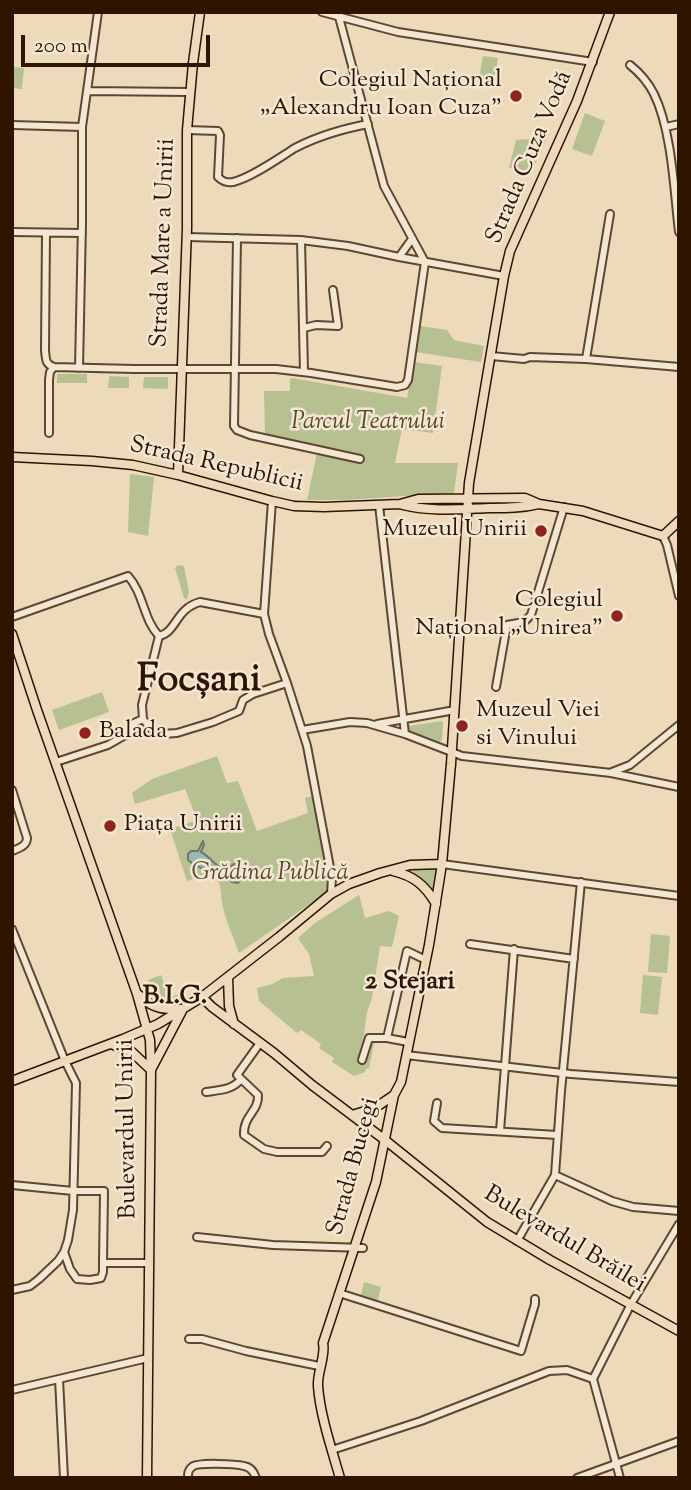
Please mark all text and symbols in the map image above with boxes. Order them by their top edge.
scale bar [24,21,214,65]
text: 200 m [34,32,88,62]
street label: Strada Cuza Vodă [482,67,580,249]
place label: Colegiul Național „Alexandru Ioan Cuza" [260,68,502,124]
marker: Colegiul Național „Alexandru Ioan Cuza" [508,88,524,104]
street label: Strada Mare a Unirii [147,138,183,348]
park label: Parcul Teatrului [291,410,445,438]
street label: Strada Republicii [126,432,306,500]
place label: Muzeul Unirii [383,517,527,545]
marker: Muzeul Unirii [533,523,549,539]
place label: Colegiul Național „Unirea" [415,588,603,644]
marker: Colegiul Național „Unirea" [609,608,625,624]
district label: Focșani [137,661,261,707]
place label: Muzeul Viei si Vinului [476,698,600,754]
marker: Muzeul Viei si Vinului [454,718,470,734]
place label: Balada [99,719,167,747]
marker: Balada [77,725,93,741]
place label: Piața Unirii [124,812,242,840]
marker: Piața Unirii [102,818,118,834]
park label: Grădina Publică [191,861,349,889]
district label: 2 Stejari [365,968,455,1000]
district label: B.I.G. [143,983,207,1015]
street label: Bulevardul Unirii [113,1038,145,1220]
street label: Strada Bucegi [323,1095,387,1239]
street label: Bulevardul Brăilei [478,1181,650,1301]

